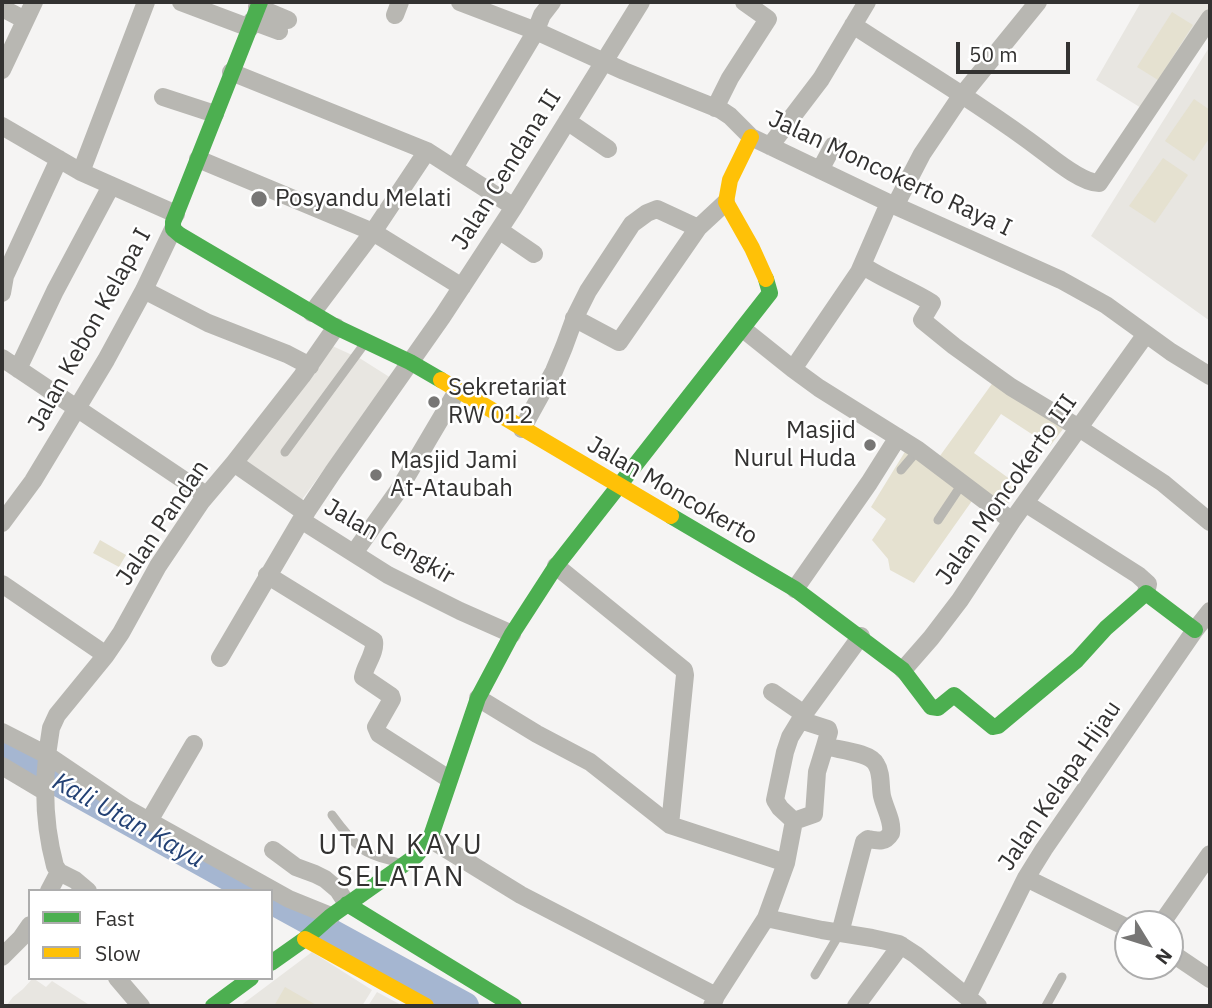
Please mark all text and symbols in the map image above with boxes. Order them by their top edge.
scale bar [960,28,1074,72]
text: 50 m [969,40,1018,68]
street label: Jalan Cendana II [446,85,568,255]
street label: Jalan Moncokerto Raya I [764,105,1016,243]
place label: Posyandu Melati [275,185,451,213]
marker: Posyandu Melati [249,189,269,209]
street label: Jalan Kebon Kelapa I [22,224,158,436]
place label: Sekretariat RW 012 [448,374,567,430]
street label: Jalan Moncokerto III [930,389,1084,591]
marker: Sekretariat RW 012 [426,394,442,410]
place label: Masjid Nurul Huda [733,417,856,473]
street label: Jalan Moncokerto [582,431,762,551]
marker: Masjid Nurul Huda [862,437,878,453]
place label: Masjid Jami At-Ataubah [390,447,518,503]
street label: Jalan Pandan [111,455,215,591]
marker: Masjid Jami At-Ataubah [368,467,384,483]
street label: Jalan Cengkir [319,493,459,591]
street label: Jalan Kelapa Hijau [993,696,1127,876]
water label: Kali Utan Kayu [47,767,209,875]
district label: UTAN KAYU SELATAN [319,829,483,895]
legend [28,889,273,980]
text: Fast [95,904,135,932]
north arrow [1114,910,1184,980]
text: Slow [95,939,141,967]
text: N [1150,944,1178,970]

